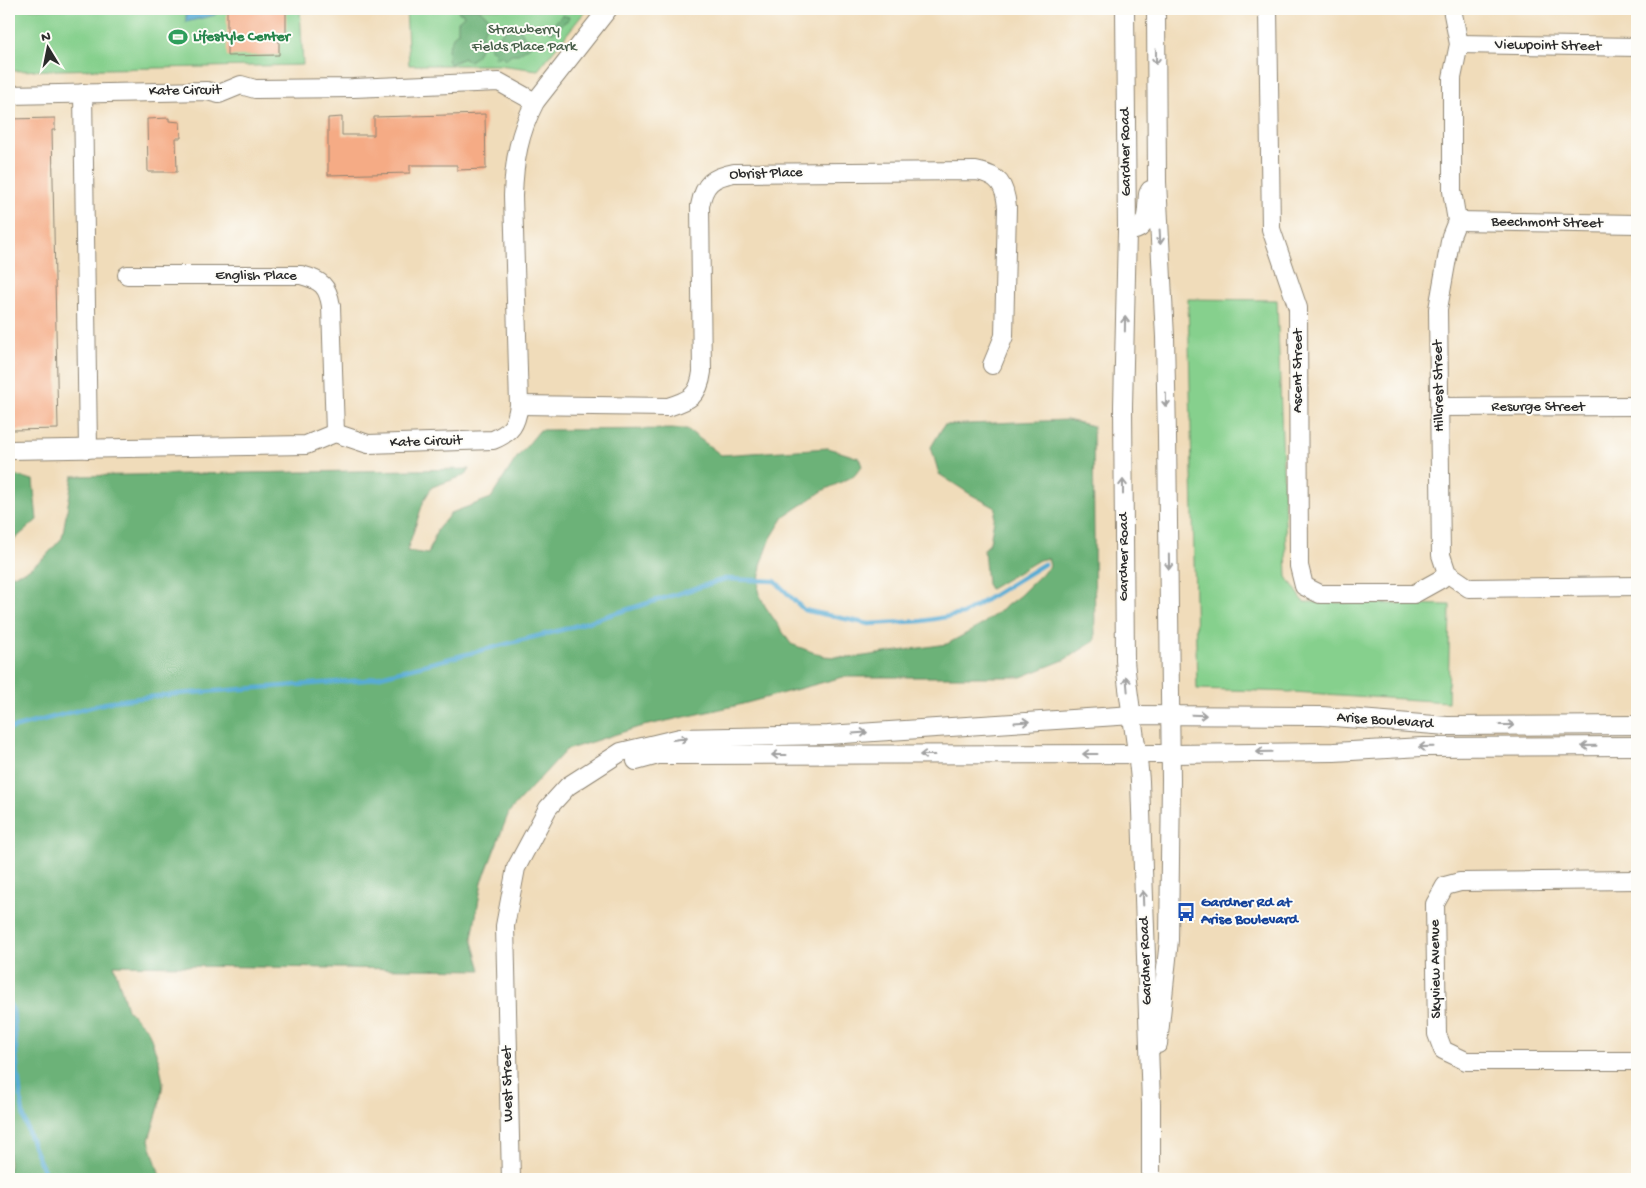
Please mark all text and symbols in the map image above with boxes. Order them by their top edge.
park label: Strawberry Fields Place Park [471,21,578,56]
north arrow [22,22,72,72]
sports icon: Lifestyle Center [167,26,189,48]
text: N [40,28,52,47]
place label: Lifestyle Center [193,28,292,46]
street label: Viewpoint Street [1494,36,1603,56]
one-way arrow [1151,49,1161,65]
street label: Kate Circuit [149,81,223,101]
street label: Gardner Road [1116,106,1136,196]
street label: Obrist Place [729,164,803,184]
street label: Beechmont Street [1490,213,1605,233]
one-way arrow [1155,229,1164,245]
street label: English Place [215,267,297,285]
one-way arrow [1120,316,1129,332]
street label: Ascent Street [1289,327,1307,413]
street label: Hillcrest Street [1429,338,1449,432]
one-way arrow [1161,392,1171,408]
street label: Resurge Street [1491,398,1587,416]
street label: Kate Circuit [390,432,464,452]
one-way arrow [1118,479,1128,495]
street label: Gardner Road [1115,512,1133,601]
one-way arrow [1164,554,1174,570]
one-way arrow [1122,676,1131,692]
street label: Arise Boulevard [1336,709,1435,733]
one-way arrow [1190,710,1207,720]
one-way arrow [1014,718,1030,727]
one-way arrow [1498,720,1515,730]
one-way arrow [852,729,868,738]
one-way arrow [672,733,688,743]
one-way arrow [1581,741,1597,751]
one-way arrow [1418,743,1434,752]
one-way arrow [1256,747,1272,757]
one-way arrow [1082,749,1098,759]
one-way arrow [771,750,788,760]
one-way arrow [919,750,936,760]
one-way arrow [1139,890,1148,906]
place label: Gardner Rd at Arise Boulevard [1200,894,1300,929]
bus stop icon: Gardner Rd at Arise Boulevard [1175,901,1197,923]
street label: Gardner Road [1135,915,1157,1005]
street label: Skyview Avenue [1426,919,1446,1019]
street label: West Street [498,1044,518,1122]

